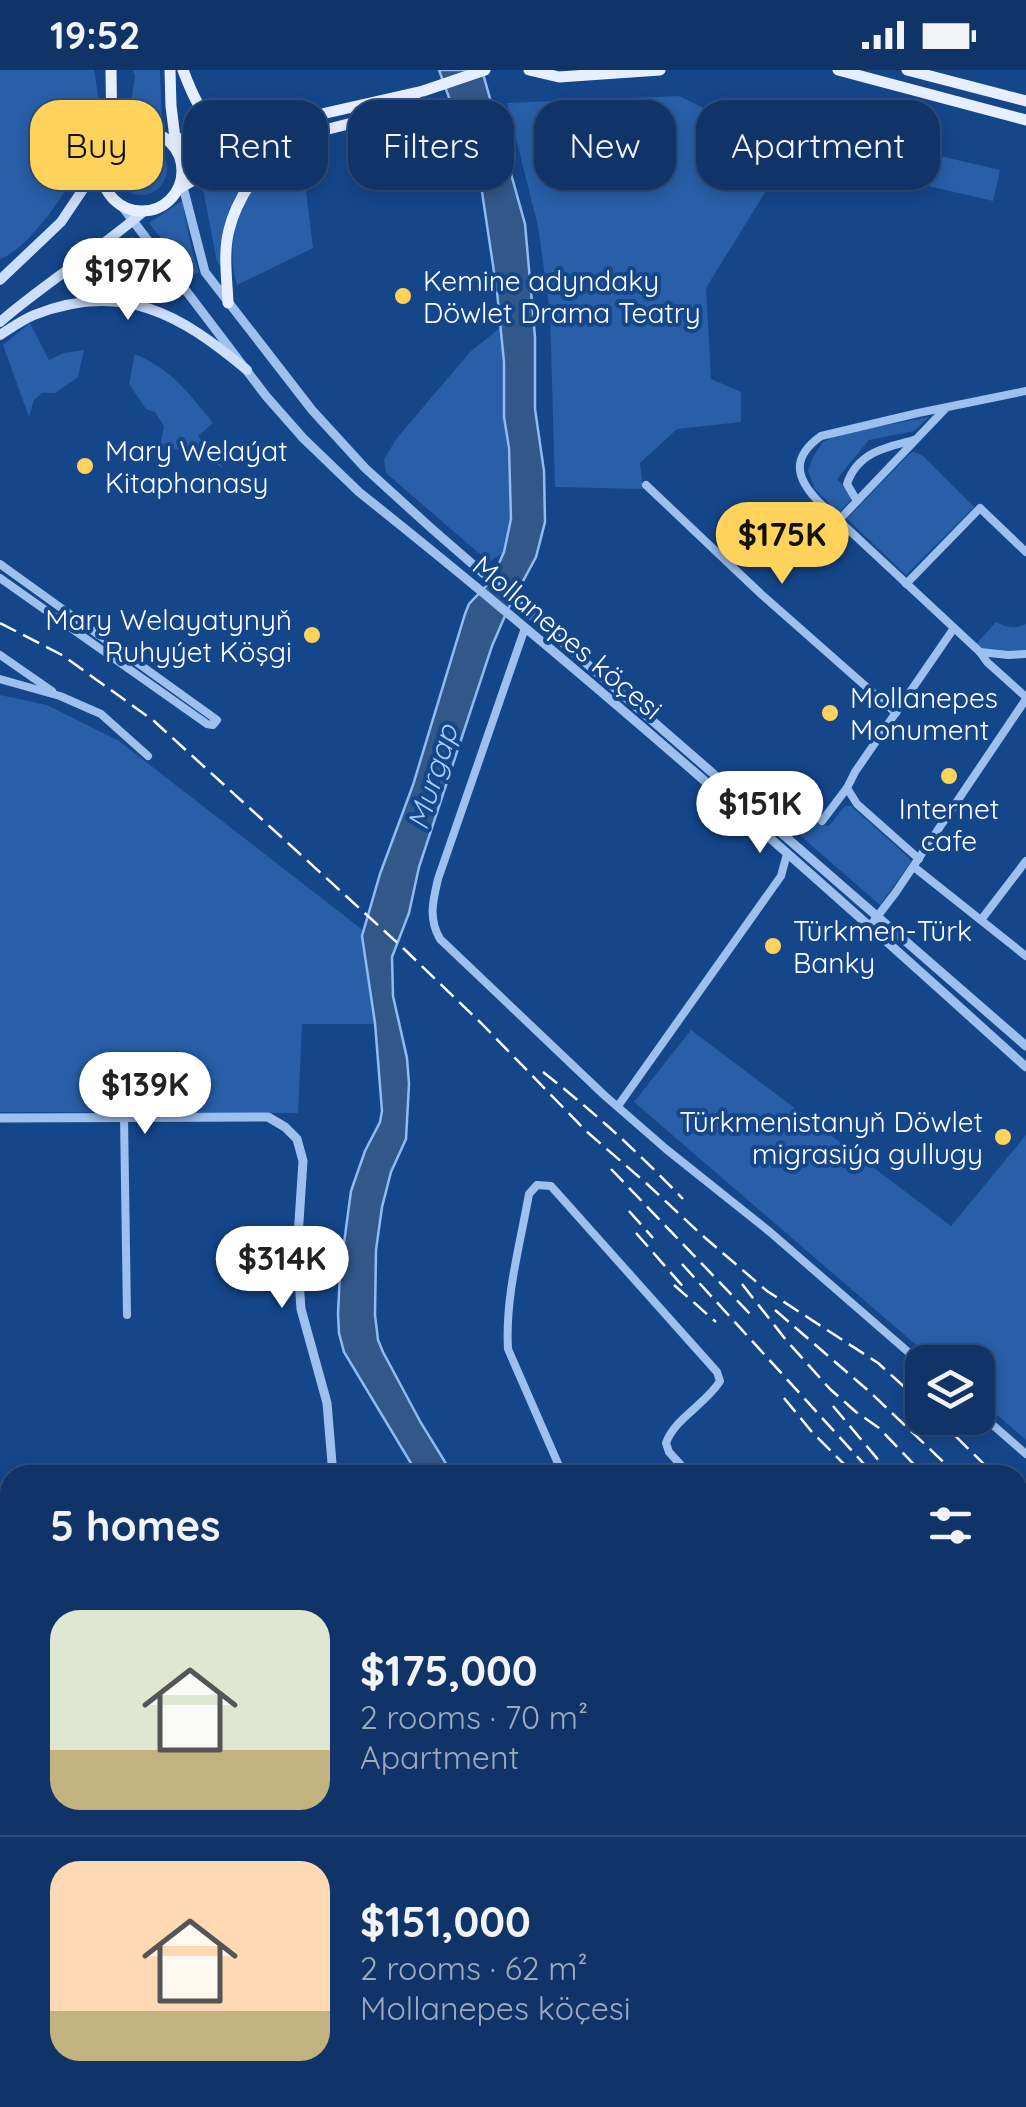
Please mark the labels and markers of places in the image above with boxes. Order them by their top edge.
pin: $197K [58,238,198,323]
place label: Kemine adyndaky Döwlet Drama Teatry [423,263,701,330]
marker: Kemine adyndaky Döwlet Drama Teatry [392,285,414,307]
place label: Mary Welaýat Kitaphanasy [105,433,288,500]
marker: Mary Welaýat Kitaphanasy [74,455,96,477]
pin: $175K [712,502,852,587]
place label: Mary Welayatynyň Ruhyýet Köşgi [45,602,292,669]
marker: Mary Welayatynyň Ruhyýet Köşgi [301,624,323,646]
place label: Mollanepes Monument [850,680,998,747]
marker: Mollanepes Monument [819,702,841,724]
marker: Internet cafe [938,765,960,787]
pin: $151K [690,771,830,856]
place label: Internet cafe [899,791,999,858]
place label: Türkmen-Türk Banky [793,913,972,980]
marker: Türkmen-Türk Banky [762,935,784,957]
pin: $139K [75,1052,215,1137]
place label: Türkmenistanyň Döwlet migrasiýa gullugy [679,1104,983,1171]
marker: Türkmenistanyň Döwlet migrasiýa gullugy [992,1126,1014,1148]
pin: $314K [212,1226,352,1311]

